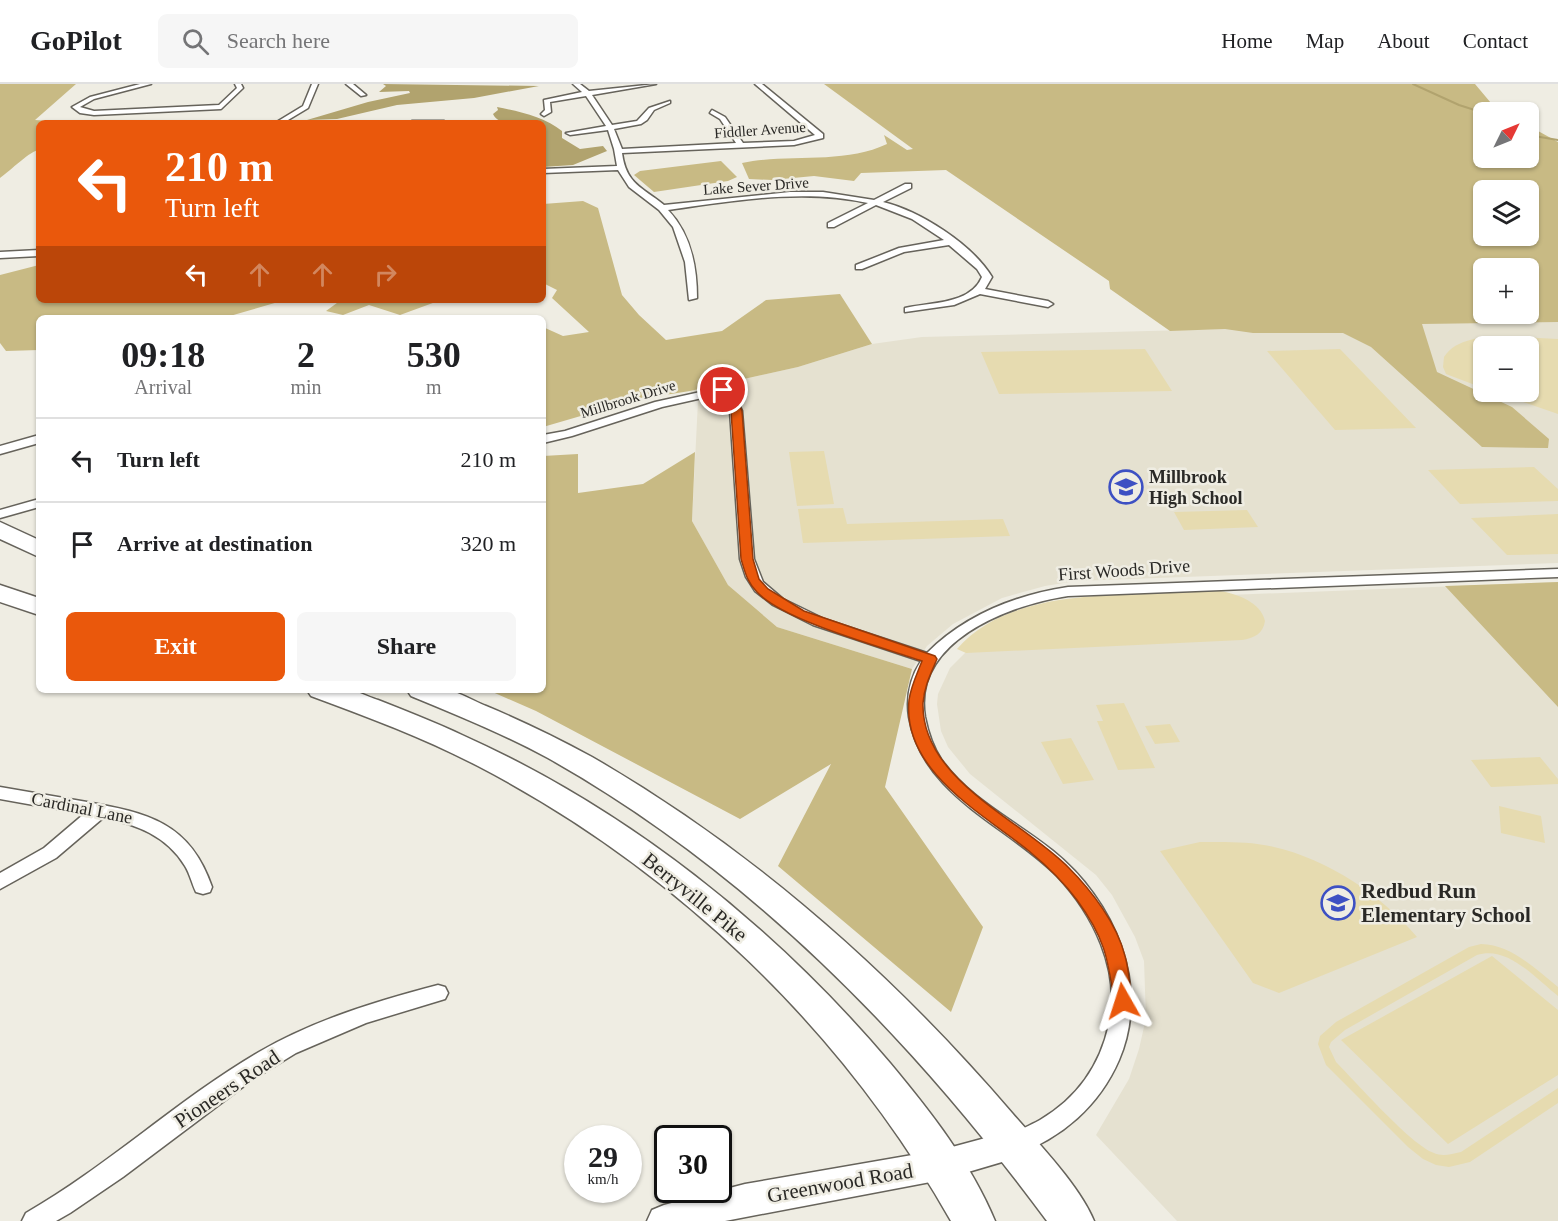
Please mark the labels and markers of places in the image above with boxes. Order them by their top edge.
pin [697,364,748,415]
place label: Millbrook High School [1149,467,1243,508]
school or university icon: Millbrook High School [1108,469,1144,505]
place label: Redbud Run Elementary School [1361,879,1531,927]
school or university icon: Redbud Run Elementary School [1320,885,1356,921]

